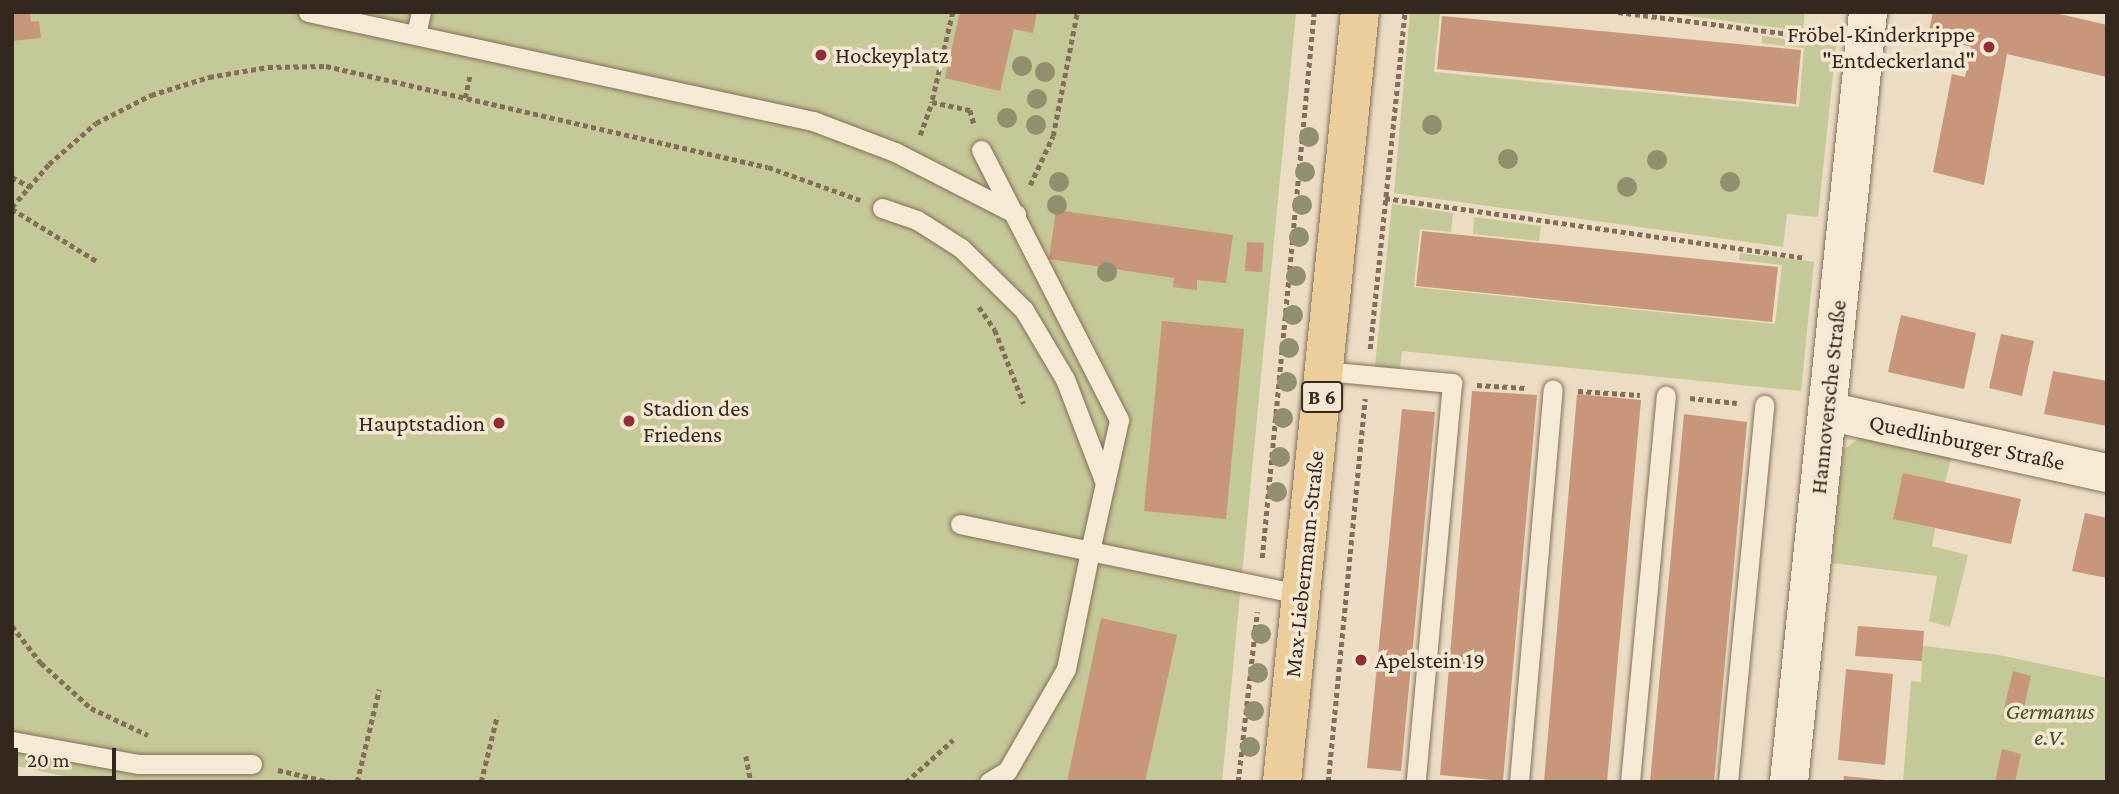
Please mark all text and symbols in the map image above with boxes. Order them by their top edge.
place label: Fröbel-Kinderkrippe "Entdeckerland" [1787,20,1975,74]
marker: Fröbel-Kinderkrippe "Entdeckerland" [1981,39,1997,55]
place label: Hockeyplatz [835,41,948,69]
marker: Hockeyplatz [813,47,829,63]
street label: Hannoversche Straße [1804,298,1852,496]
road number: B 6 [1301,380,1343,414]
place label: Stadion des Friedens [643,394,749,448]
street label: Quedlinburger Straße [1867,408,2067,476]
place label: Hauptstadion [359,409,485,437]
marker: Stadion des Friedens [621,413,637,429]
marker: Hauptstadion [491,415,507,431]
street label: Max-Liebermann-Straße [1278,449,1330,679]
place label: Apelstein 19 [1375,646,1485,674]
marker: Apelstein 19 [1353,652,1369,668]
park label: Germanus e.V. [2005,697,2095,751]
scale bar [18,734,119,778]
text: 20 m [27,748,70,772]

